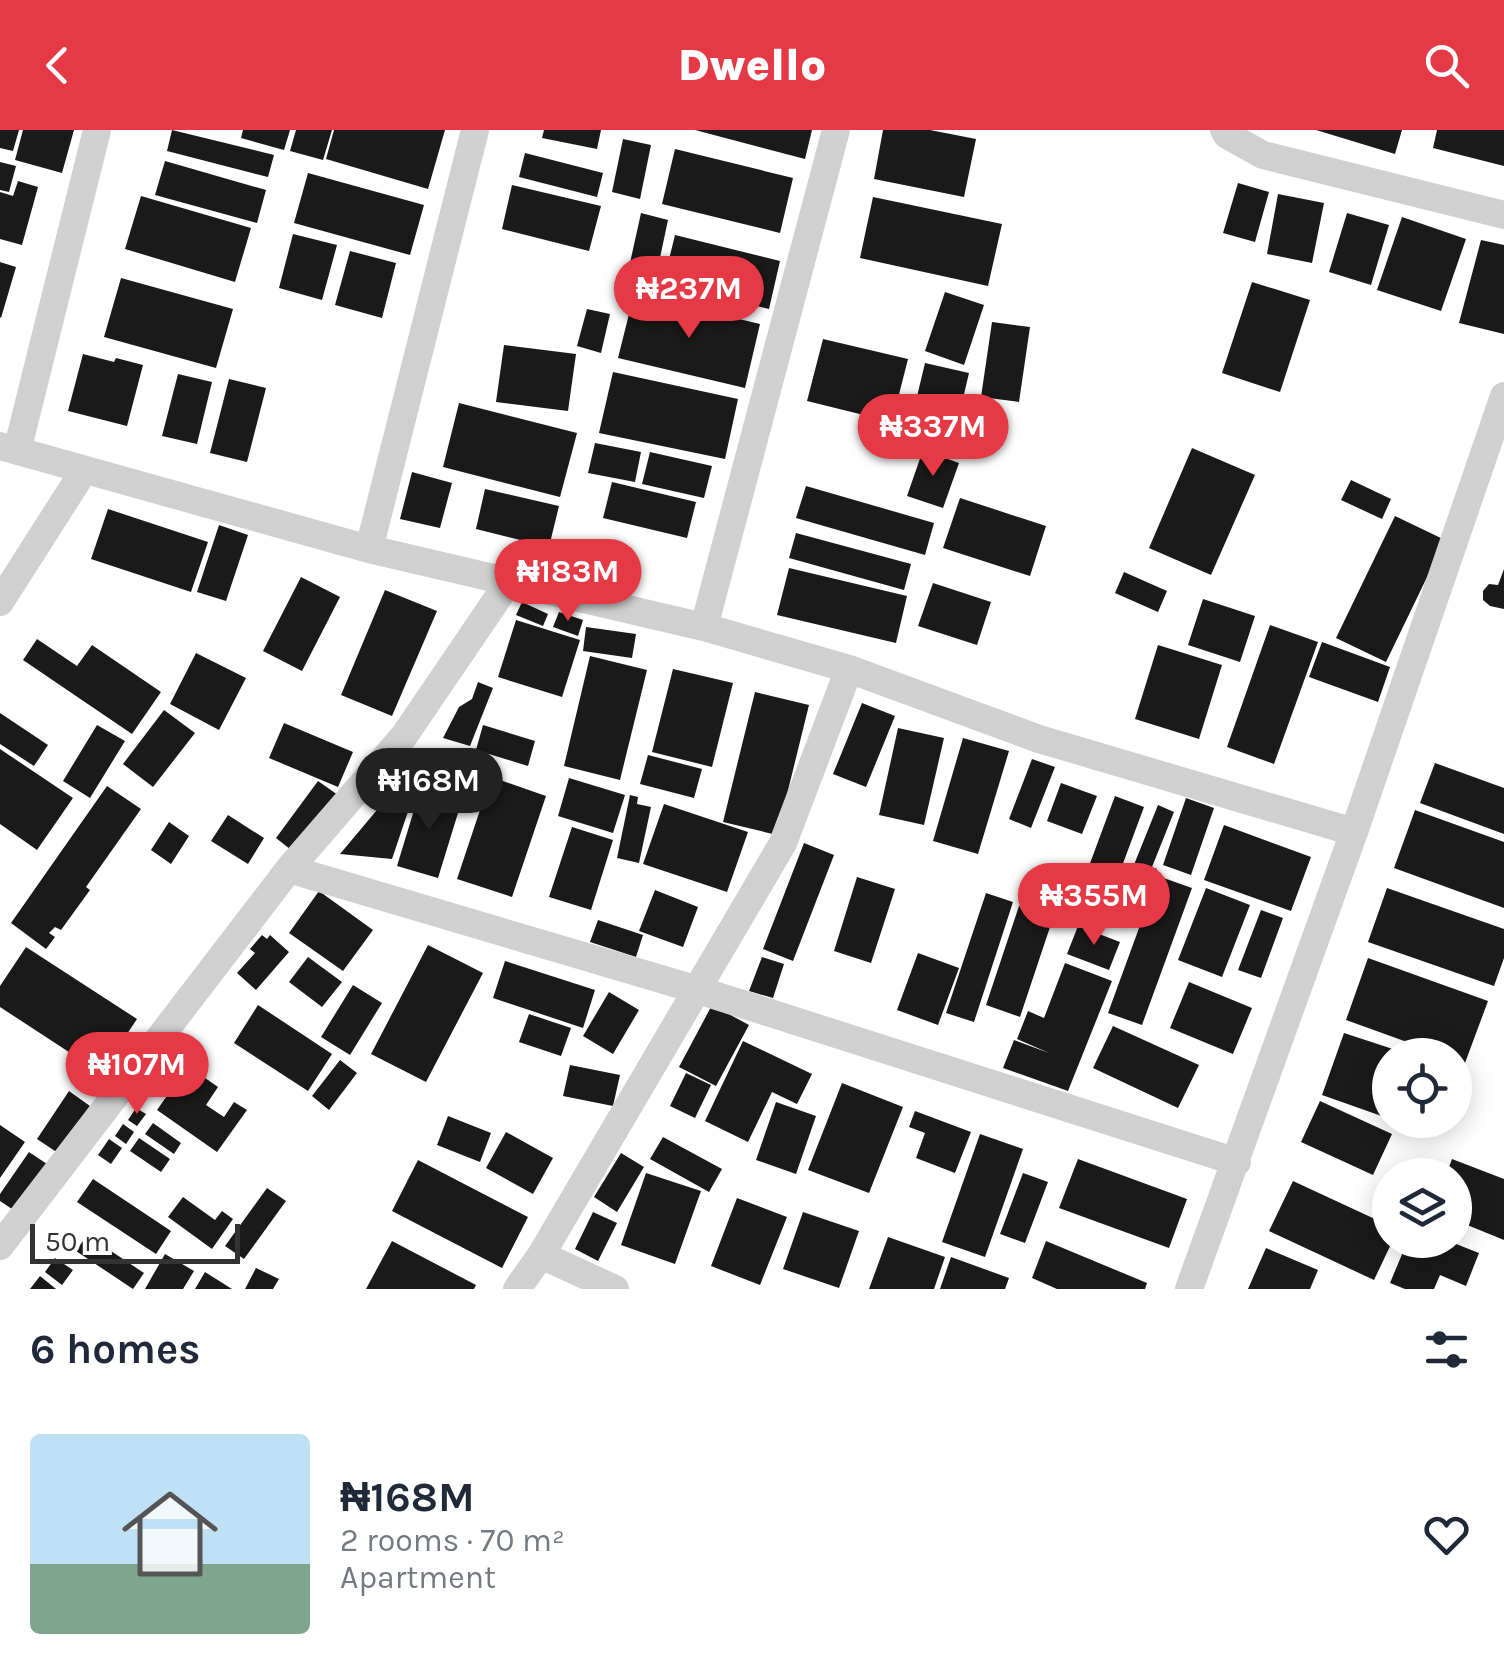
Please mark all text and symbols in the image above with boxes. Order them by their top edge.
icon: back [30,38,85,93]
icon: search [1419,38,1474,93]
text: Dwello [678,39,826,91]
pin: ₦237M [619,256,759,341]
text: ₦237M [636,270,742,307]
pin: ₦337M [863,394,1003,479]
text: ₦337M [880,408,986,445]
pin: ₦183M [498,539,638,624]
text: ₦183M [516,553,620,590]
pin: ₦168M [359,748,499,833]
text: ₦168M [378,762,480,799]
pin: ₦355M [1024,863,1164,948]
text: ₦355M [1040,877,1148,914]
pin: ₦107M [67,1032,207,1117]
map controls [1372,1038,1472,1258]
button: locate [1372,1038,1472,1138]
text: ₦107M [88,1046,186,1083]
button: layers [1372,1158,1472,1258]
scale bar [30,1219,240,1264]
text: 50 m [45,1225,110,1258]
icon: filters [1419,1322,1474,1377]
text: 6 homes [30,1324,200,1374]
text: ₦168M [340,1472,475,1522]
icon: home [110,1474,230,1594]
icon: heart [1419,1507,1474,1562]
text: 2 rooms · 70 m² [340,1522,565,1559]
text: Apartment [340,1559,496,1596]

